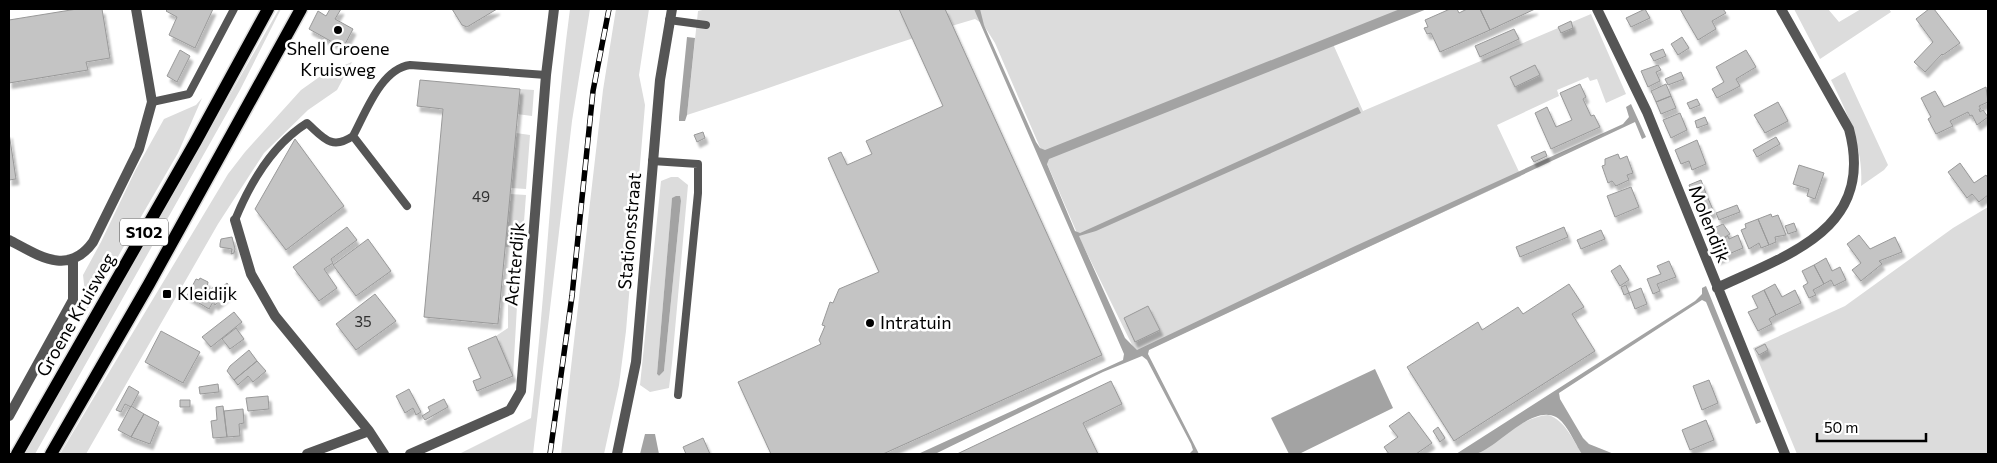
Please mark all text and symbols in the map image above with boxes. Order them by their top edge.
marker: Shell Groene Kruisweg [332,24,344,36]
place label: Shell Groene Kruisweg [286,37,390,80]
street label: Stationsstraat [613,172,645,290]
street label: Molendijk [1684,182,1736,266]
house number: 49 [472,187,490,205]
road number: S102 [120,218,168,246]
street label: Achterdijk [499,221,529,307]
street label: Groene Kruisweg [31,249,119,380]
place label: Kleidijk [177,282,237,304]
marker: Kleidijk [161,288,173,300]
place label: Intratuin [880,311,952,333]
house number: 35 [354,312,372,330]
marker: Intratuin [864,317,876,329]
scale bar [1817,410,1926,442]
text: 50 m [1824,418,1858,436]

